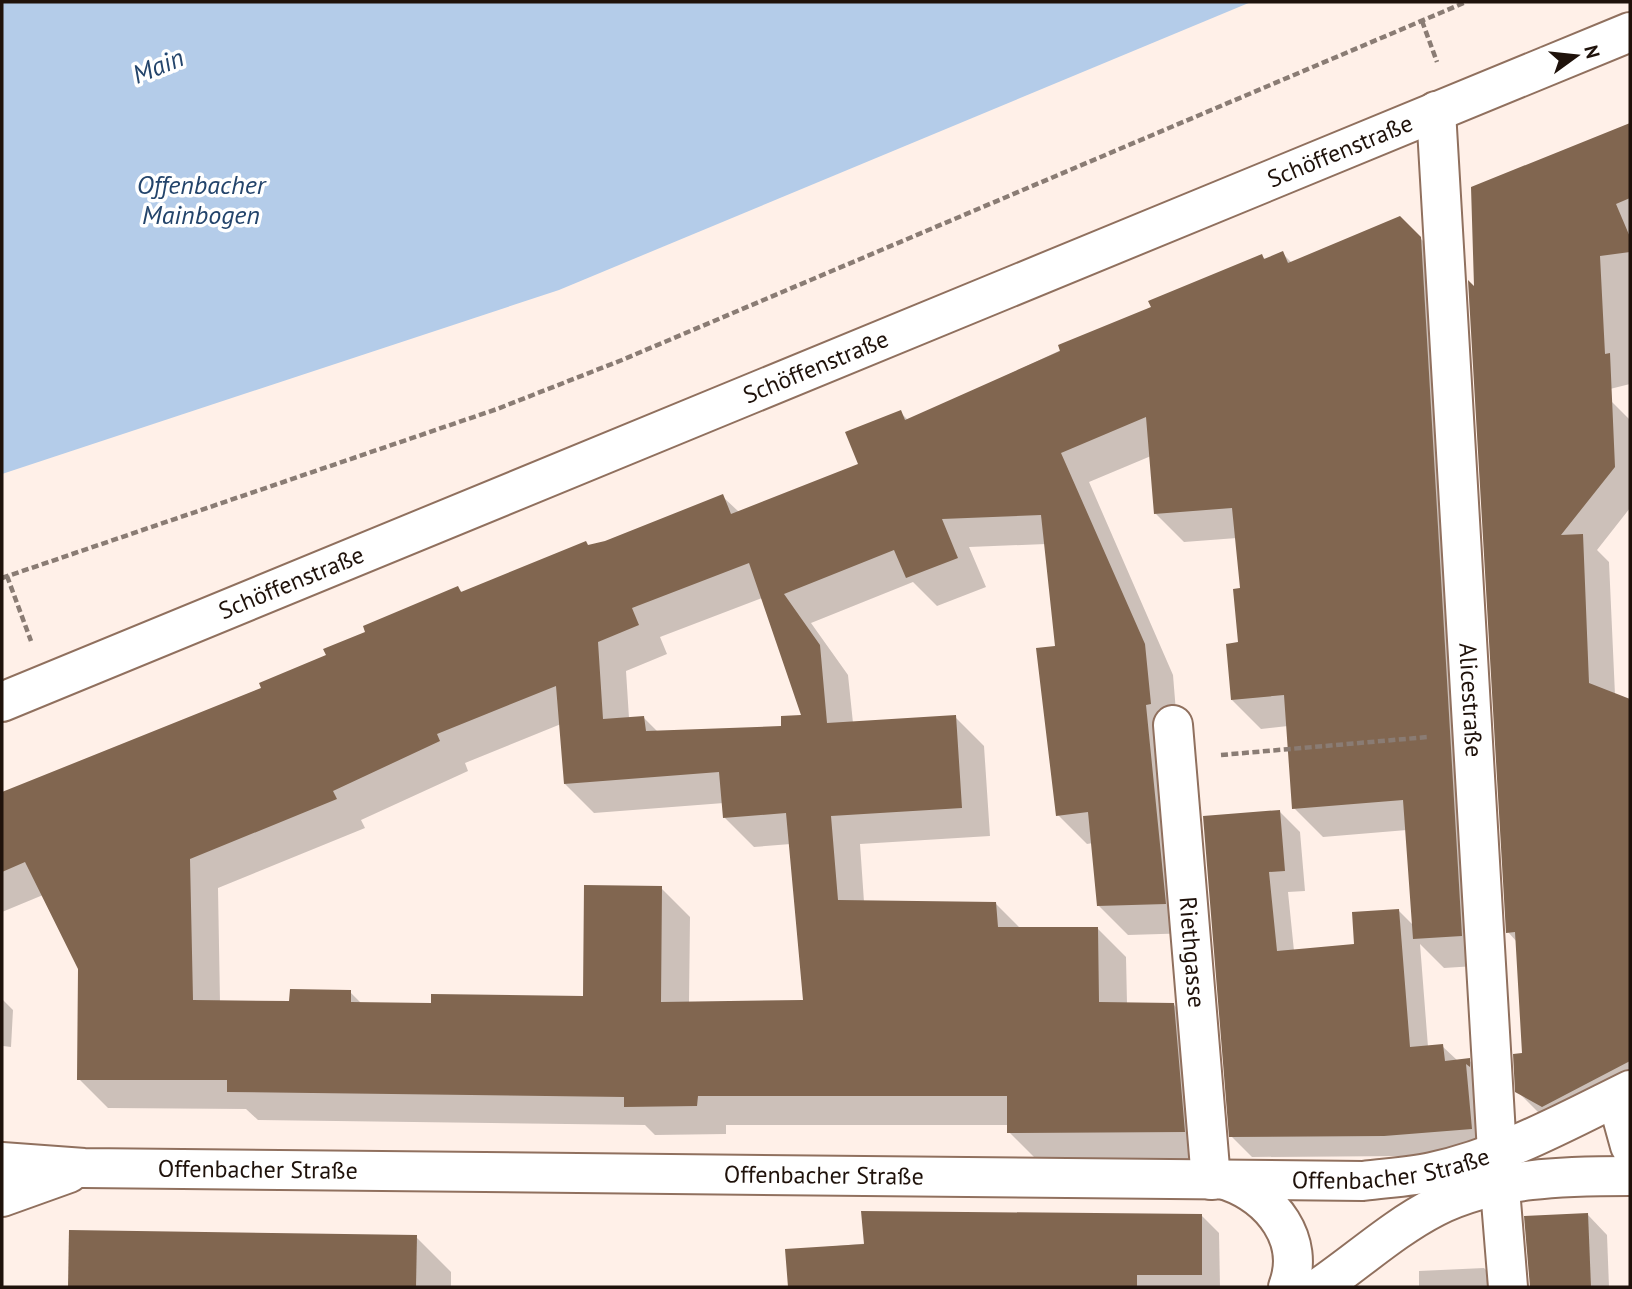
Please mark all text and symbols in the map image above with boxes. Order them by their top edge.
north arrow [1541,21,1611,91]
water label: Main [127,40,188,91]
text: N [1579,42,1606,61]
street label: Schöffenstraße [1263,107,1417,195]
water label: Offenbacher Mainbogen [137,168,267,231]
street label: Schöffenstraße [738,323,893,410]
street label: Schöffenstraße [214,539,369,626]
street label: Alicestraße [1452,642,1490,758]
street label: Riethgasse [1172,895,1213,1009]
street label: Offenbacher Straße [1292,1140,1494,1196]
street label: Offenbacher Straße [158,1153,358,1186]
street label: Offenbacher Straße [724,1159,924,1192]

